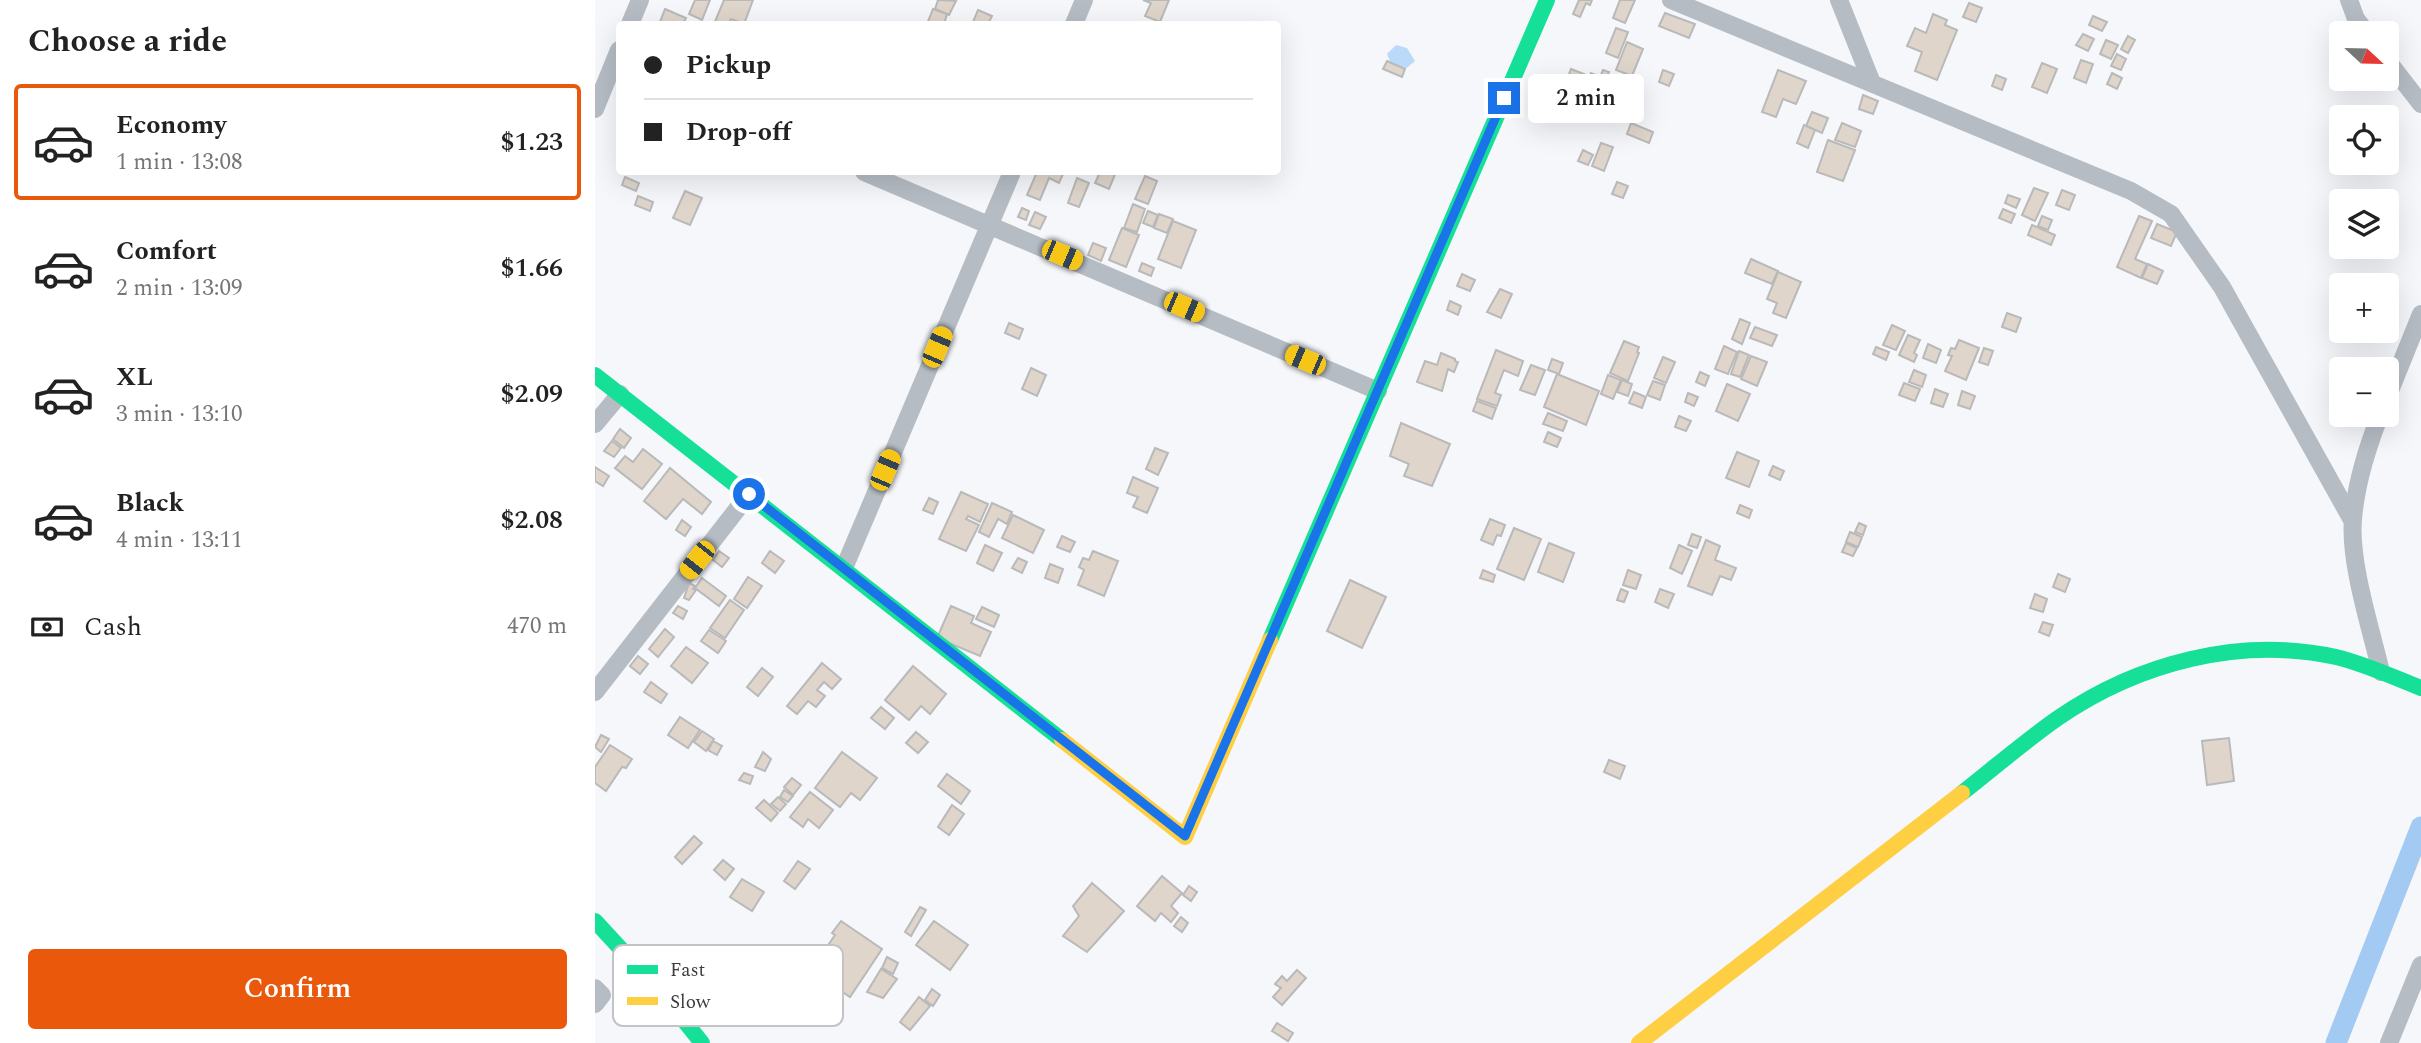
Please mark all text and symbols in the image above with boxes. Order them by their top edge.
text: Choose a ride [28,17,227,66]
north arrow [2329,21,2399,91]
map controls [2329,21,2399,427]
text: Pickup [686,45,771,85]
callout: 2 min [1529,74,1644,122]
text: 2 min [1556,81,1616,116]
route end [1488,82,1520,114]
text: Economy [116,105,226,145]
button: locate [2329,105,2399,175]
icon: car [32,111,95,174]
text: Drop-off [686,112,791,152]
text: $1.23 [500,122,563,162]
text: 1 min · 13:08 [116,145,243,180]
button: layers [2329,189,2399,259]
text: Comfort [116,231,217,271]
icon: car [32,237,95,300]
car [1039,237,1086,273]
text: $1.66 [500,248,563,288]
text: 2 min · 13:09 [116,271,243,306]
button: + [2329,273,2399,343]
car [1161,289,1208,325]
car [920,324,955,370]
car [1282,342,1329,378]
text: XL [116,357,153,397]
button: − [2329,357,2399,427]
icon: car [32,363,95,426]
text: $2.09 [500,374,563,414]
text: 3 min · 13:10 [116,397,243,432]
car [868,447,903,493]
route start [733,478,765,510]
text: Black [116,483,184,523]
icon: car [32,489,95,552]
text: $2.08 [500,500,563,540]
text: 4 min · 13:11 [116,523,243,558]
car [676,537,719,583]
text: Cash [84,607,142,647]
icon: cash [28,608,66,646]
text: 470 m [507,609,567,644]
legend [613,945,843,1026]
button: Confirm [28,949,567,1029]
text: Fast [670,956,706,985]
text: Slow [670,988,711,1017]

